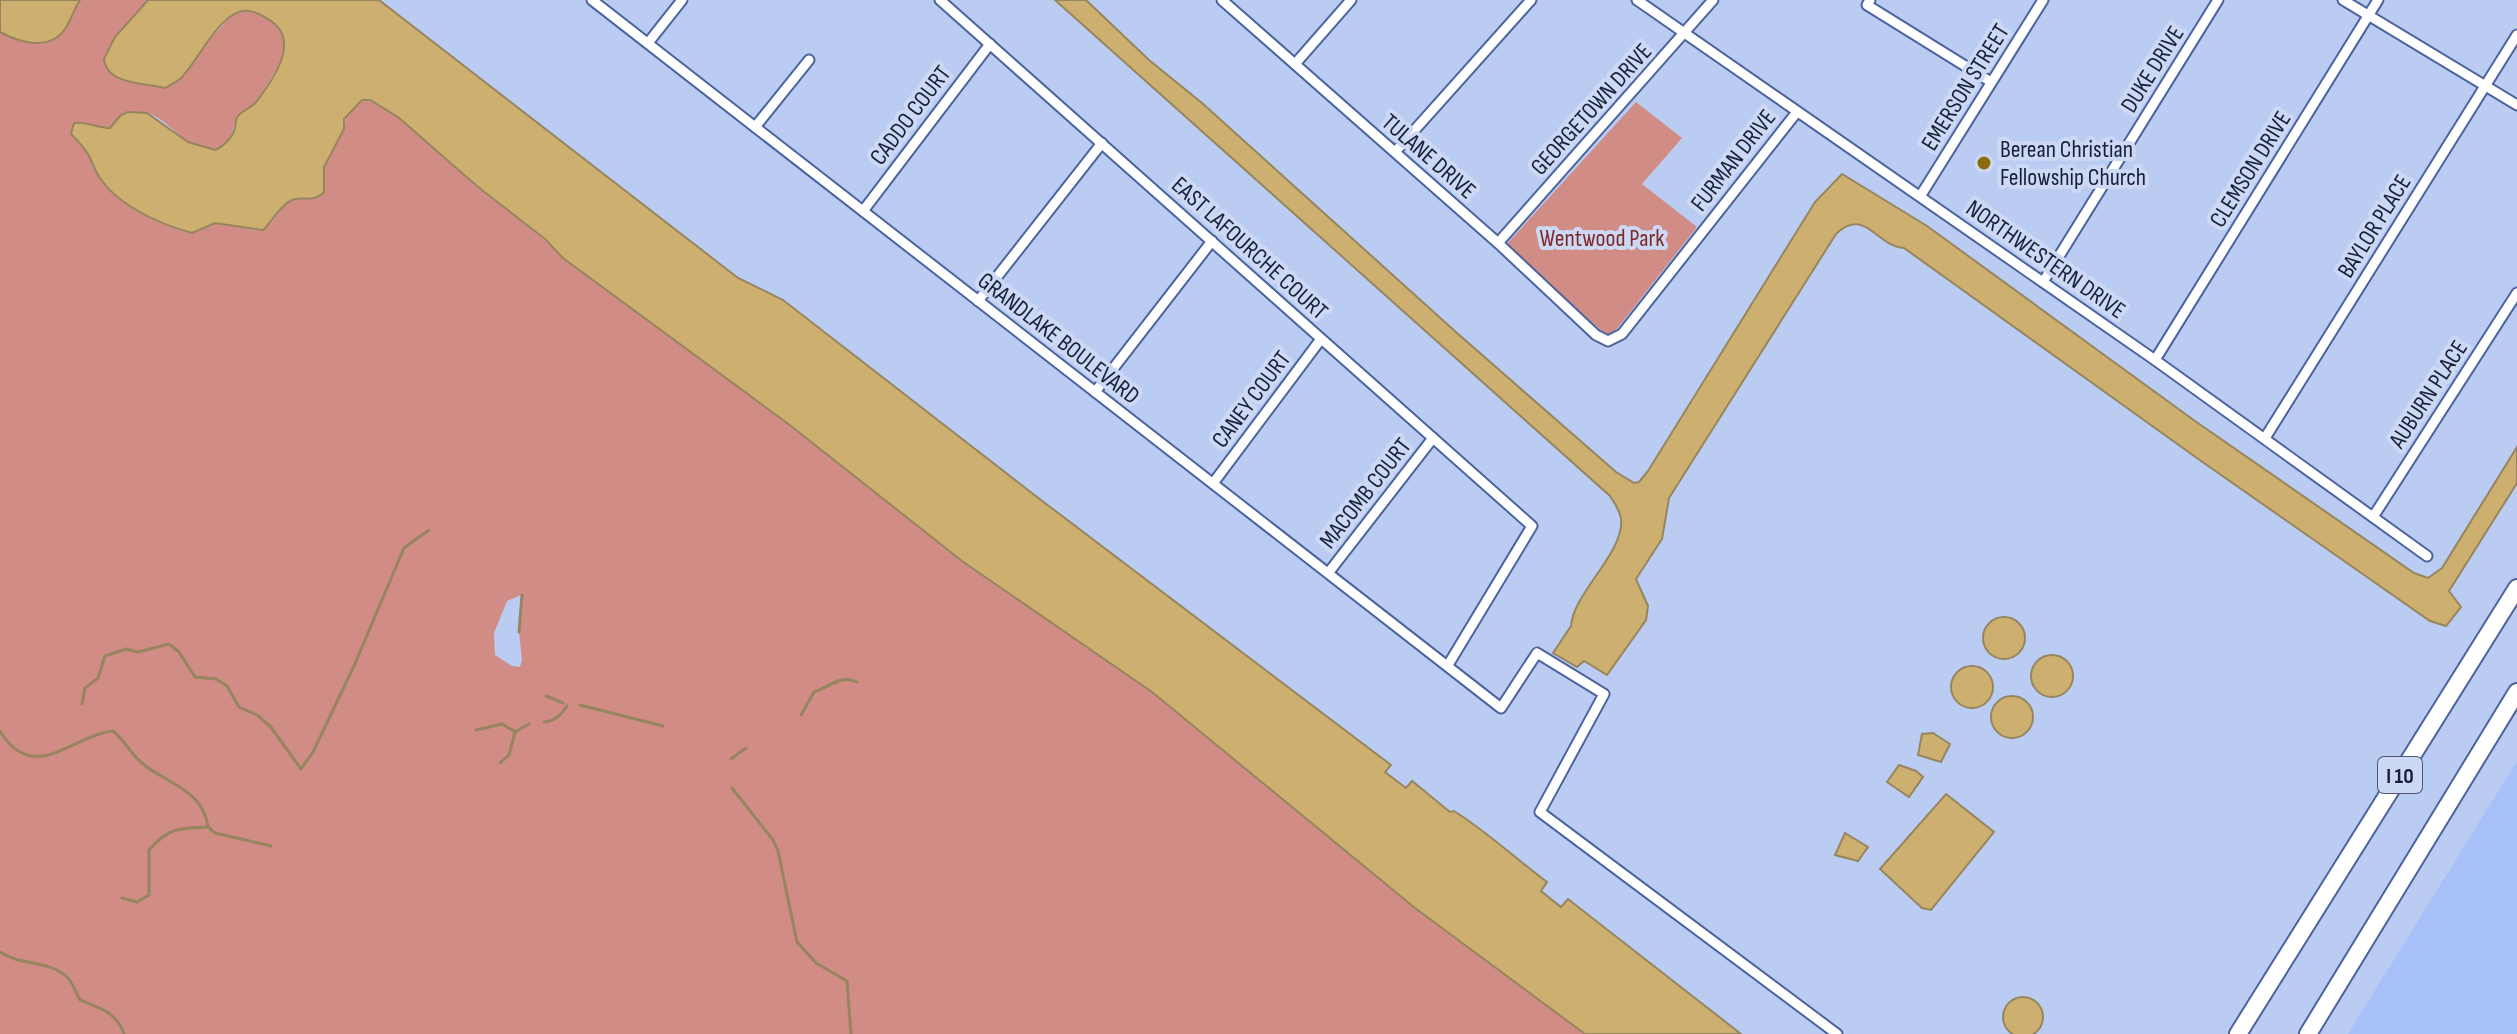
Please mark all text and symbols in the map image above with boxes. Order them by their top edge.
street label: EMERSON STREET [1915,18,2016,156]
street label: DUKE DRIVE [2115,21,2190,118]
street label: GEORGETOWN DRIVE [1525,37,1658,181]
street label: CADDO COURT [864,60,957,171]
street label: FURMAN DRIVE [1685,104,1782,217]
street label: CLEMSON DRIVE [2203,106,2297,233]
street label: TULANE DRIVE [1376,108,1482,205]
place label: Berean Christian Fellowship Church [2000,135,2146,192]
marker: Berean Christian Fellowship Church [1975,154,1993,172]
street label: BAYLOR PLACE [2331,169,2417,283]
street label: EAST LAFOURCHE COURT [1166,171,1334,326]
street label: NORTHWESTERN DRIVE [1961,194,2131,325]
park label: Wentwood Park [1540,224,1664,253]
street label: GRANDLAKE BOULEVARD [972,266,1145,411]
street label: AUBURN PLACE [2382,335,2474,454]
street label: CANEY COURT [1206,345,1297,453]
street label: MACOMB COURT [1313,432,1418,554]
road number: I 10 [2378,757,2422,793]

